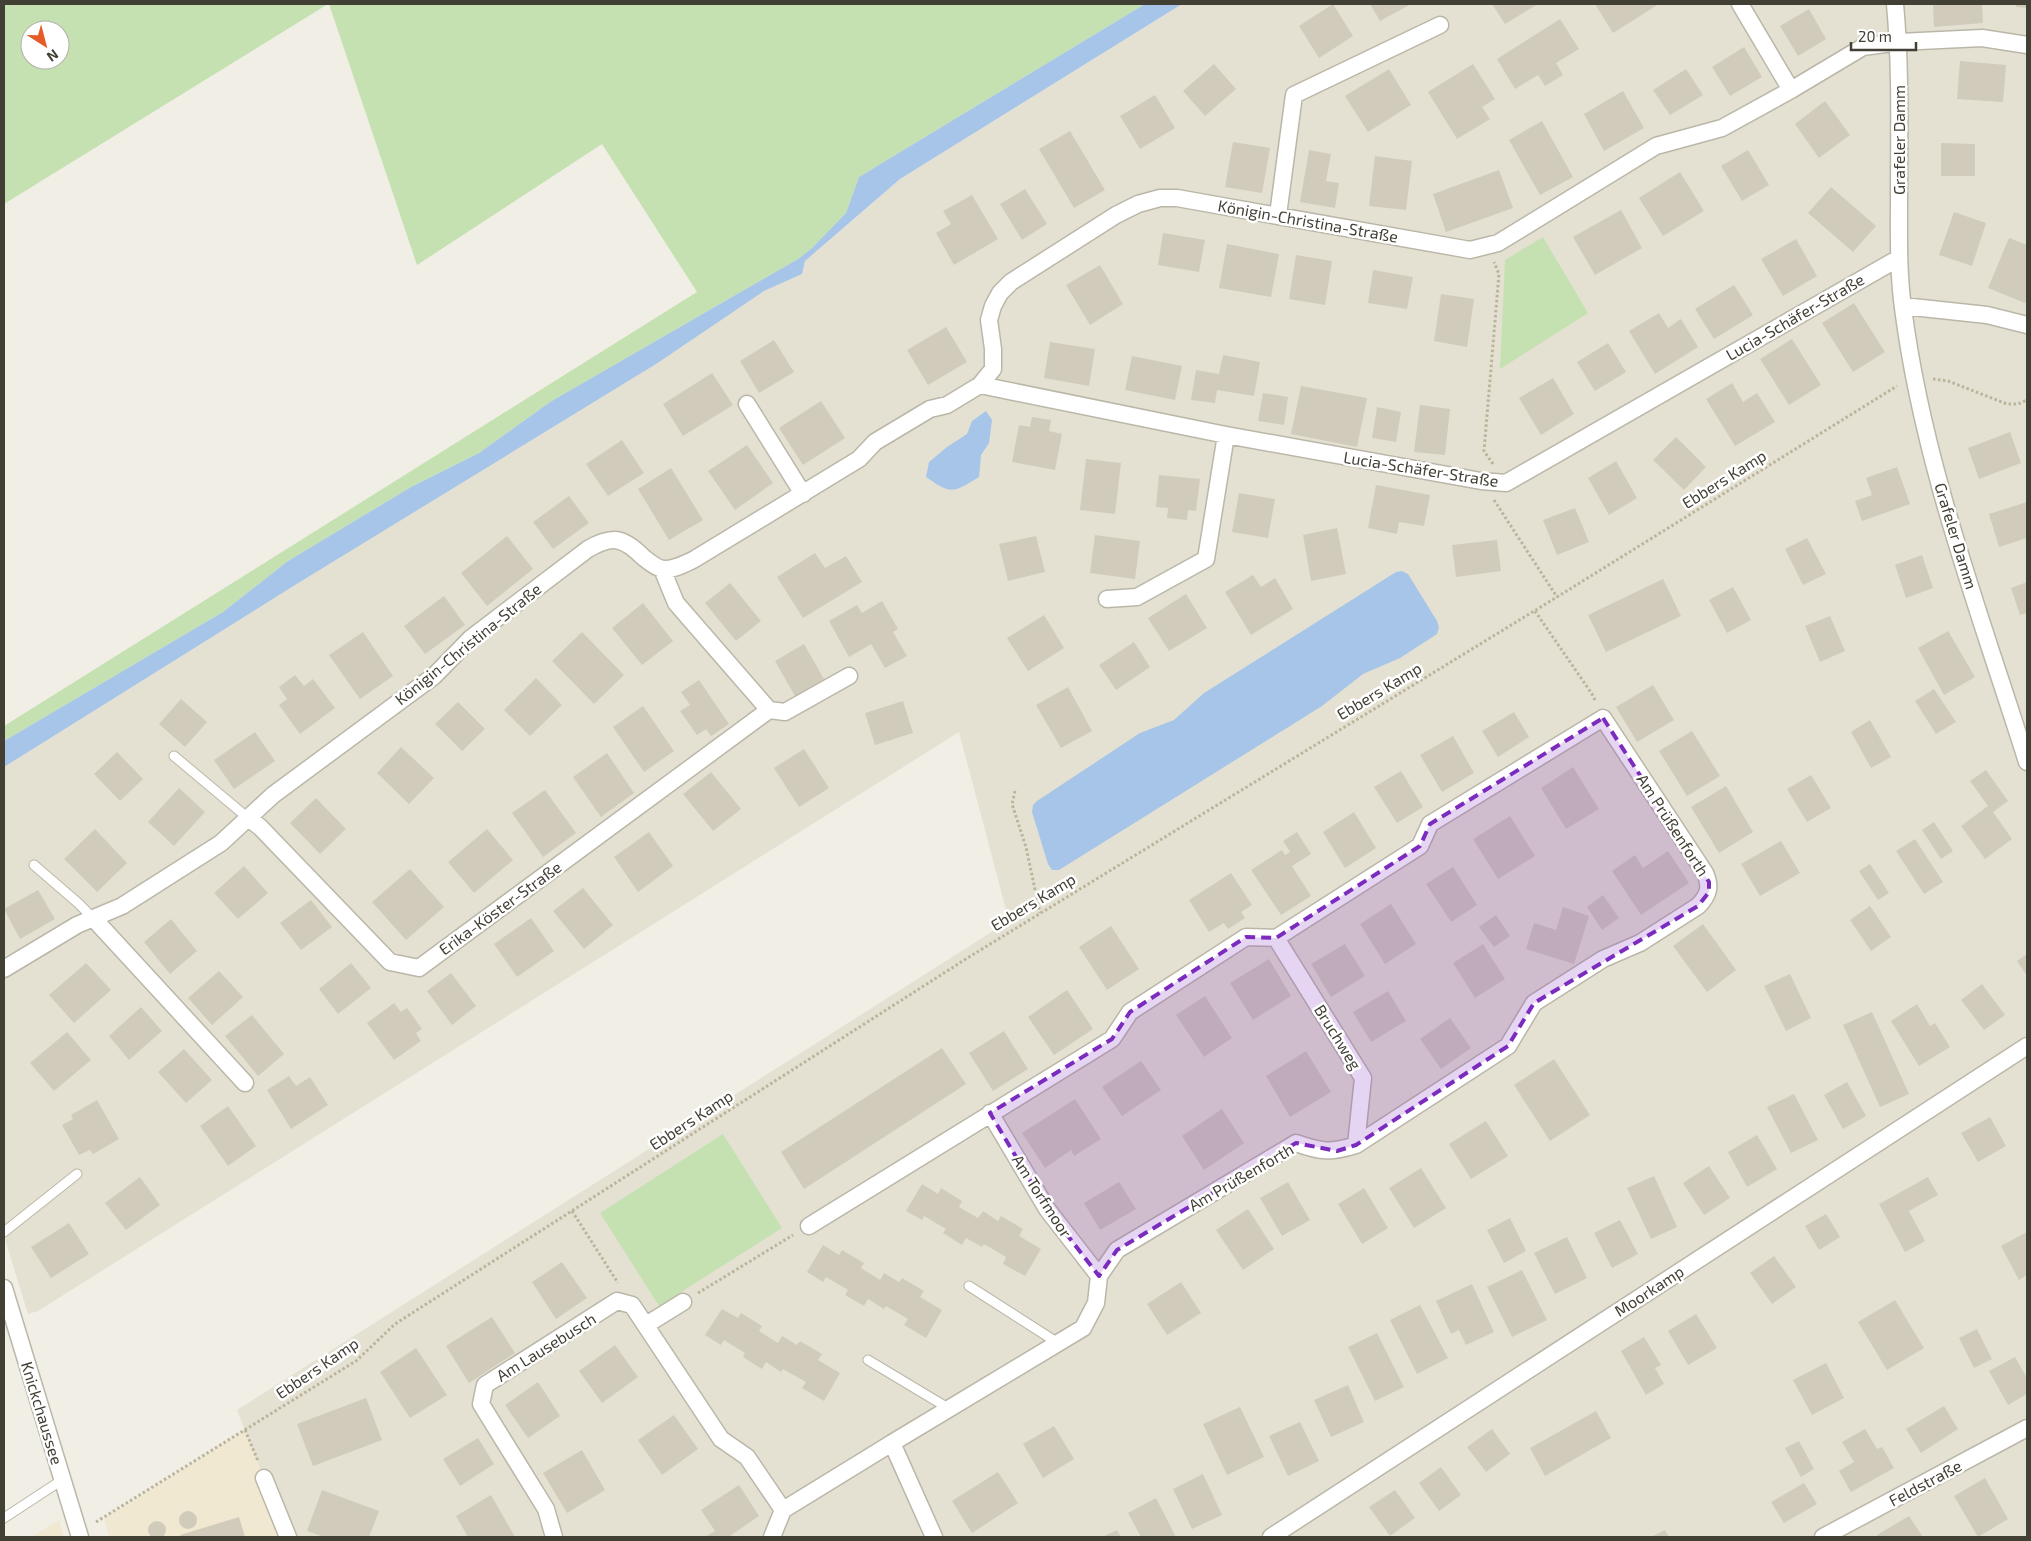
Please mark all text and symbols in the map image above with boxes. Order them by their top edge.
north arrow [20,20,70,70]
scale bar [1851,20,1916,52]
text: 20 m [1858,27,1892,45]
text: N [44,46,62,66]
street label: Grafeler Damm [1889,85,1908,195]
street label: Königin-Christina-Straße [1217,195,1400,246]
street label: Lucia-Schäfer-Straße [1722,269,1867,364]
street label: Ebbers Kamp [1678,445,1769,512]
street label: Lucia-Schäfer-Straße [1342,447,1500,490]
street label: Grafeler Damm [1931,480,1982,591]
street label: Königin-Christina-Straße [391,579,545,708]
street label: Ebbers Kamp [1333,658,1425,723]
street label: Am Prüßenforth [1633,770,1714,879]
street label: Erika-Köster-Straße [435,857,565,958]
street label: Ebbers Kamp [987,869,1079,934]
street label: Bruchweg [1311,1001,1366,1073]
street label: Ebbers Kamp [646,1086,736,1154]
street label: Am Prüßenforth [1185,1139,1297,1214]
street label: Am Torfmoor [1009,1151,1077,1241]
street label: Moorkamp [1610,1261,1687,1320]
street label: Am Lausebusch [492,1308,599,1385]
street label: Ebbers Kamp [272,1333,362,1402]
street label: Knickchaussee [18,1359,67,1467]
street label: Feldstraße [1885,1455,1964,1510]

